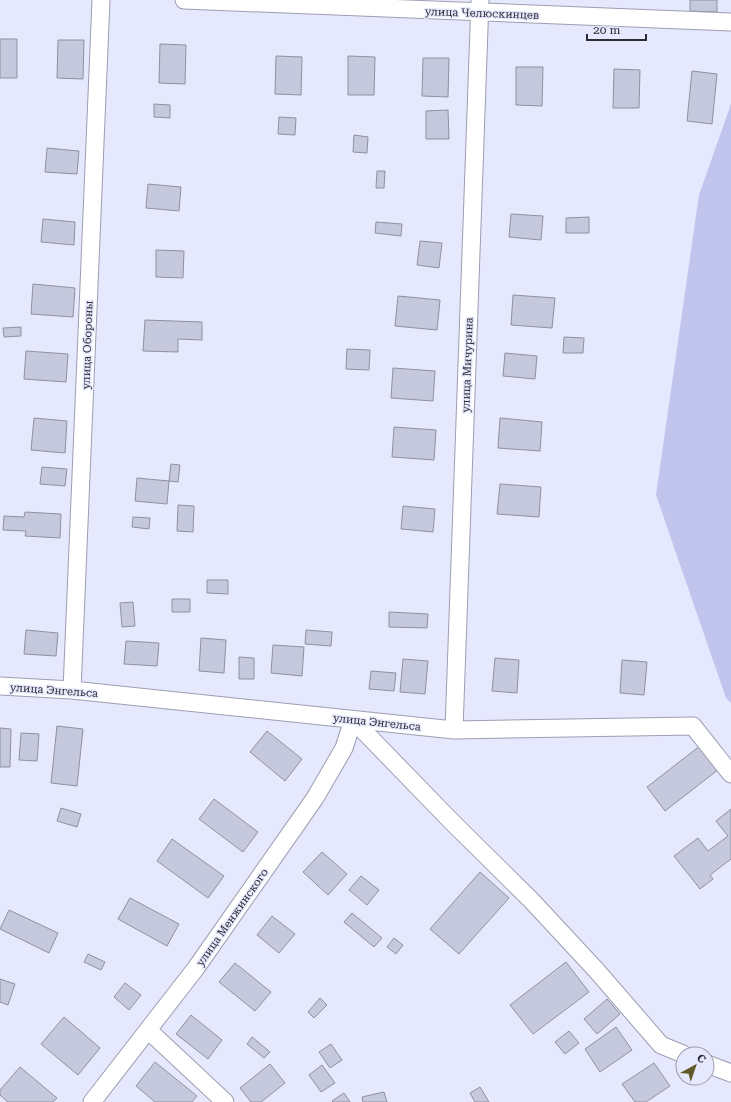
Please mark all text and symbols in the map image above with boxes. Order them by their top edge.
street label: улица Челюскинцев [425,5,539,22]
scale bar [587,16,646,42]
text: 20 m [593,23,620,37]
street label: улица Обороны [79,300,96,390]
street label: улица Мичурина [459,317,476,413]
street label: улица Энгельса [9,681,98,700]
street label: улица Энгельса [332,711,422,734]
street label: улица Менжинского [194,866,271,969]
north arrow [675,1046,715,1086]
text: С [694,1051,708,1066]

